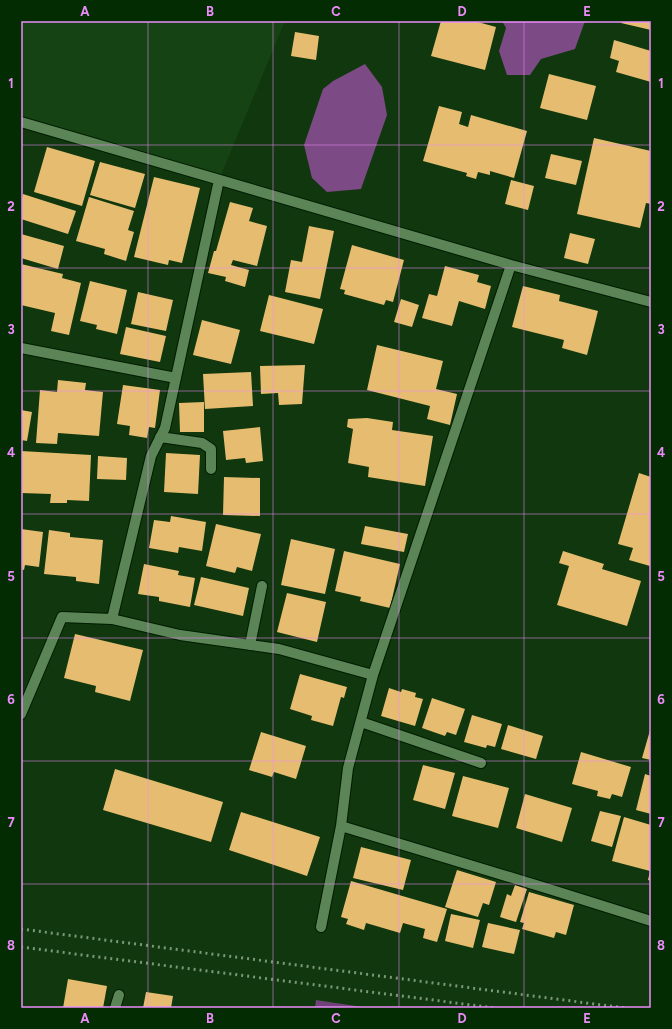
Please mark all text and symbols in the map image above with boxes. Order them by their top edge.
text: A [80,4,90,19]
text: B [206,4,214,19]
text: C [331,4,341,19]
text: D [457,4,467,19]
text: E [583,4,591,19]
text: 1 [8,76,14,91]
text: 1 [658,76,664,91]
text: 2 [7,199,15,214]
text: 2 [657,199,665,214]
text: 3 [7,322,15,337]
text: 3 [657,322,665,337]
text: 4 [7,445,15,460]
text: 4 [657,445,665,460]
text: 5 [7,569,15,584]
text: 5 [657,569,665,584]
text: 6 [7,692,15,707]
text: 6 [657,692,665,707]
text: 7 [7,815,15,830]
text: 7 [657,815,665,830]
text: 8 [7,938,15,953]
text: 8 [657,938,665,953]
text: A [80,1011,90,1026]
text: B [206,1011,214,1026]
text: C [331,1011,341,1026]
text: D [457,1011,467,1026]
text: E [583,1011,591,1026]

